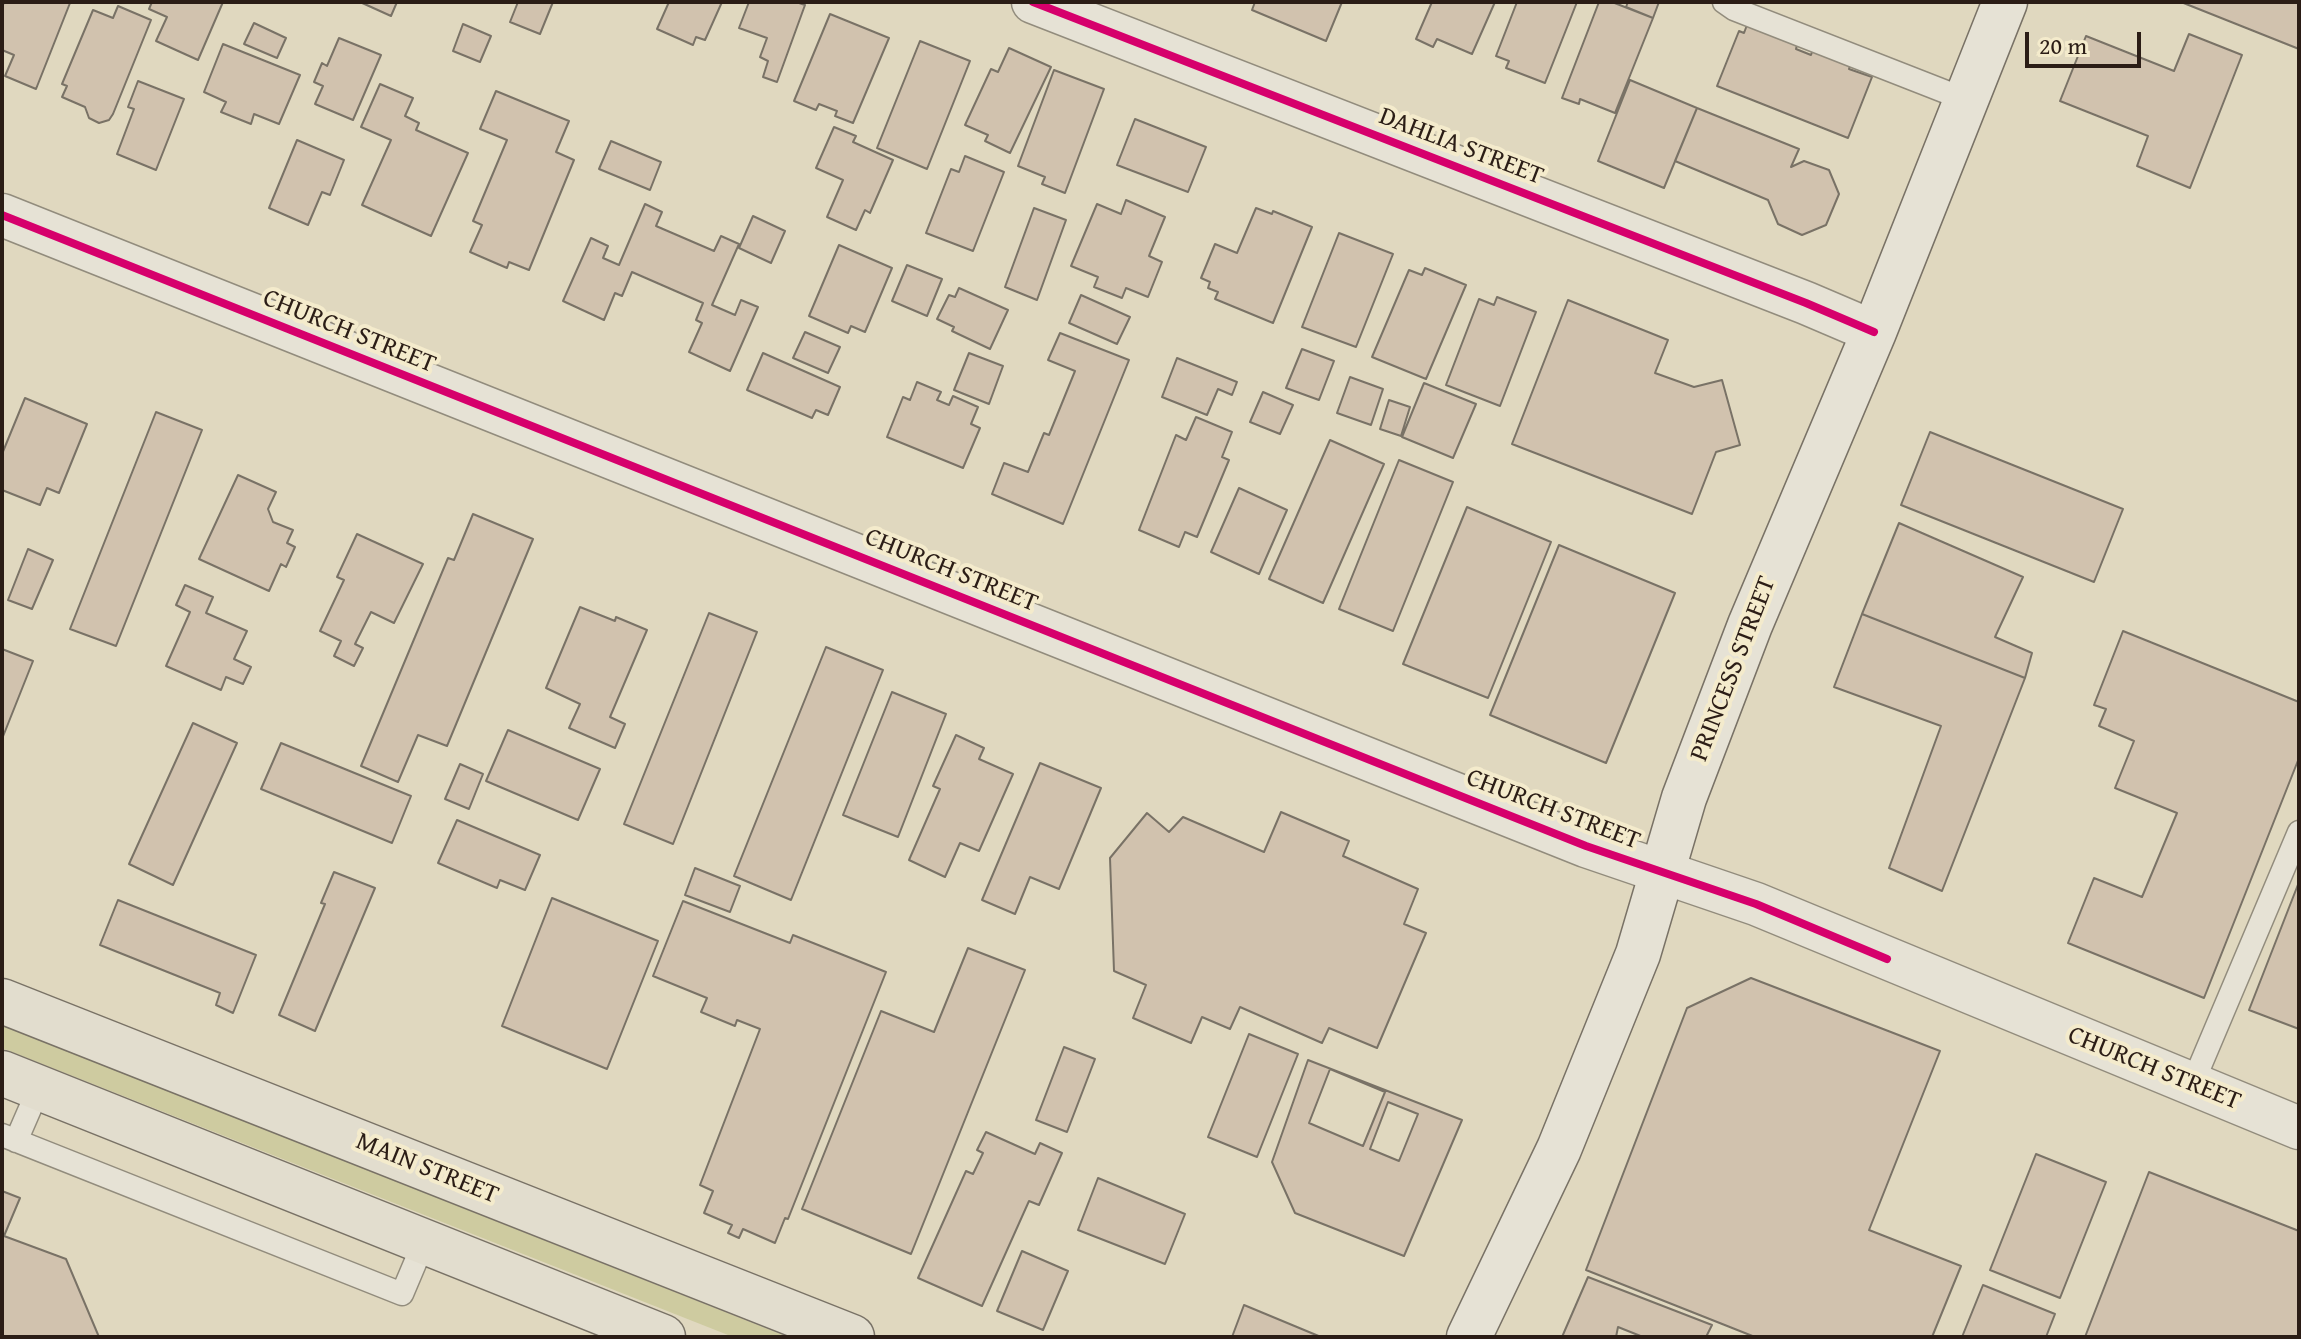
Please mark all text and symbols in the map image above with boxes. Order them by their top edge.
scale bar [2029,16,2145,66]
text: 20 m [2039,28,2087,63]
street label: DAHLIA STREET [1374,101,1548,193]
street label: CHURCH STREET [258,283,440,381]
street label: CHURCH STREET [860,522,1042,620]
street label: PRINCESS STREET [1684,572,1784,766]
street label: CHURCH STREET [1462,763,1644,857]
street label: CHURCH STREET [2063,1020,2245,1118]
street label: MAIN STREET [351,1126,503,1212]

